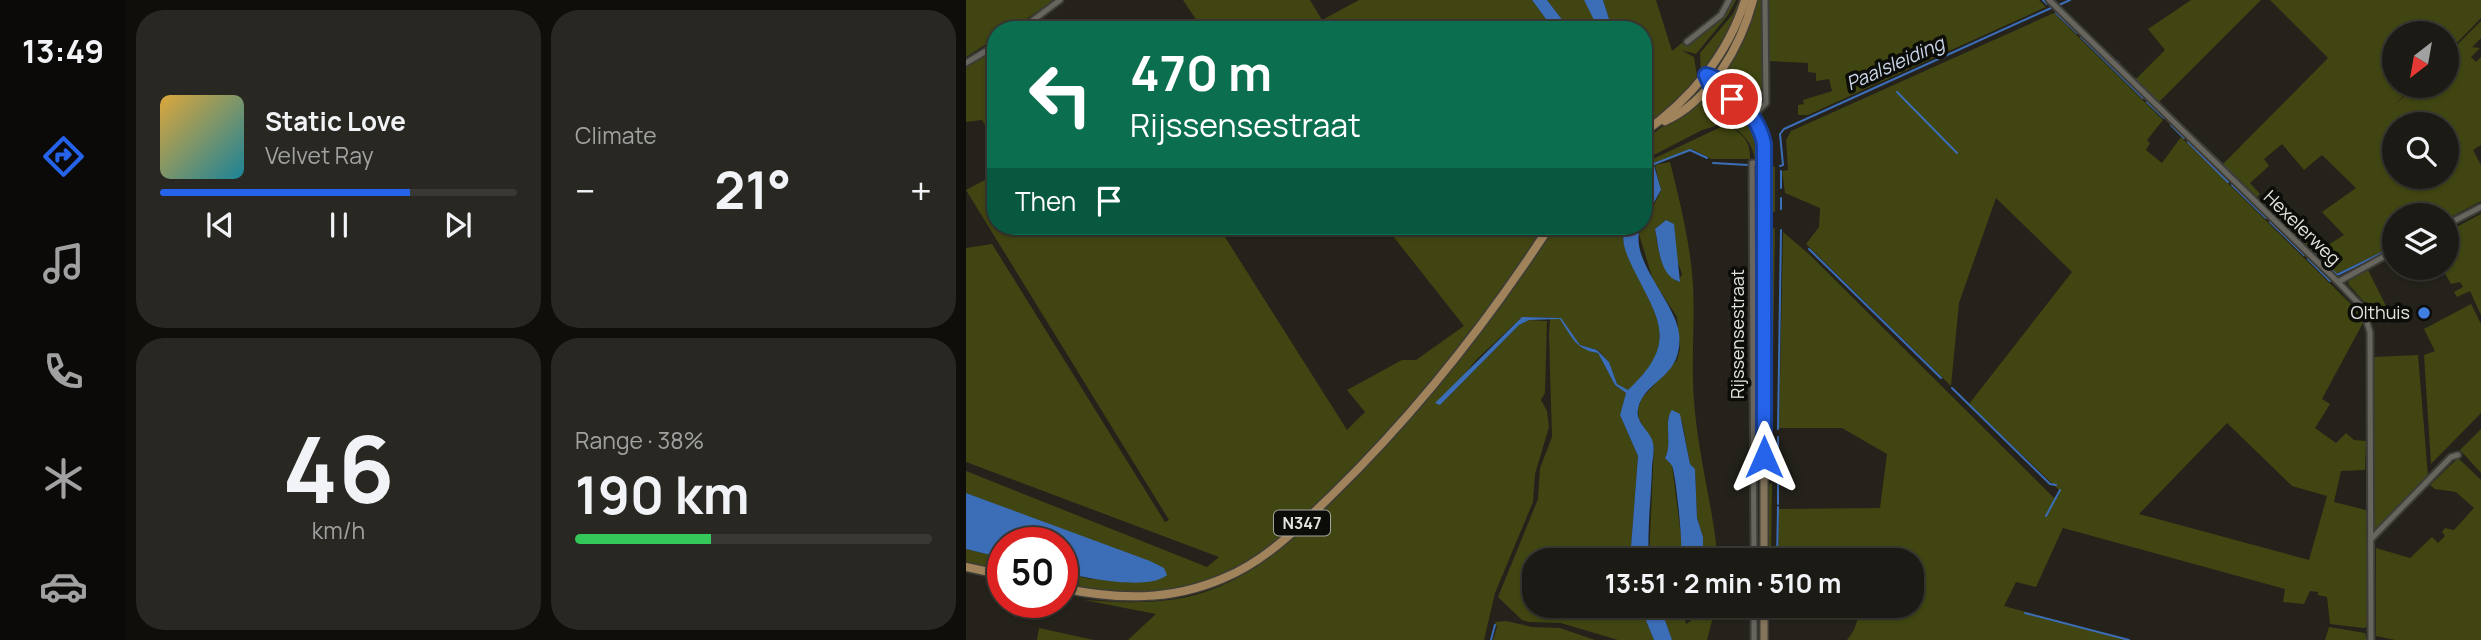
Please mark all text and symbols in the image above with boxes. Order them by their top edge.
north arrow [2382,21,2459,98]
map controls [2382,21,2459,280]
text: 13:49 [22,29,104,73]
water label: Paalsleiding [1842,29,1950,96]
text: 470 m [1130,39,1272,106]
icon: left [1015,49,1106,140]
pin [1702,69,1762,129]
icon: arrive [1713,80,1751,118]
text: Static Love [265,103,406,139]
text: Rijssensestraat [1130,103,1361,147]
button: search [2382,112,2459,189]
text: Climate [575,119,657,151]
icon: directions [39,132,88,181]
text: Velvet Ray [265,139,374,171]
text: 21° [714,154,791,225]
text: − [575,164,596,216]
text: + [910,164,932,216]
icon: arrive [1090,182,1128,220]
text: Then [1015,183,1076,219]
street label: Hexelerweg [2259,185,2346,270]
button: layers [2382,203,2459,280]
icon: previous [201,206,239,244]
icon: pause [320,206,358,244]
icon: next [439,206,477,244]
icon: music [39,239,88,288]
street label: Rijssensestraat [1725,269,1749,399]
place label: Olthuis [2351,300,2410,324]
marker: Olthuis [2416,305,2432,321]
icon: phone [39,347,88,396]
text: 46 [283,406,394,530]
position arrow [1727,420,1801,494]
text: Range · 38% [575,424,704,456]
icon: climate [39,454,88,503]
text: 190 km [575,459,749,530]
road number: N347 [1274,510,1330,536]
text: km/h [312,514,365,546]
speed limit sign: 50 [987,527,1078,618]
icon: car [39,562,88,611]
text: 13:51 · 2 min · 510 m [1605,565,1841,601]

